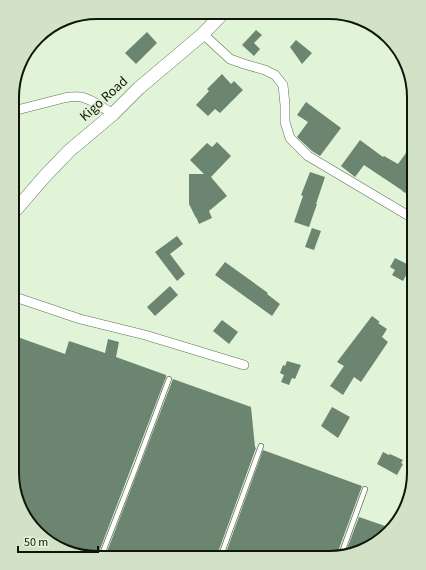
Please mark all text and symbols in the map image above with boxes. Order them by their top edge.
street label: Kigo Road [75,72,133,126]
scale bar [18,528,98,554]
text: 50 m [24,534,48,551]

